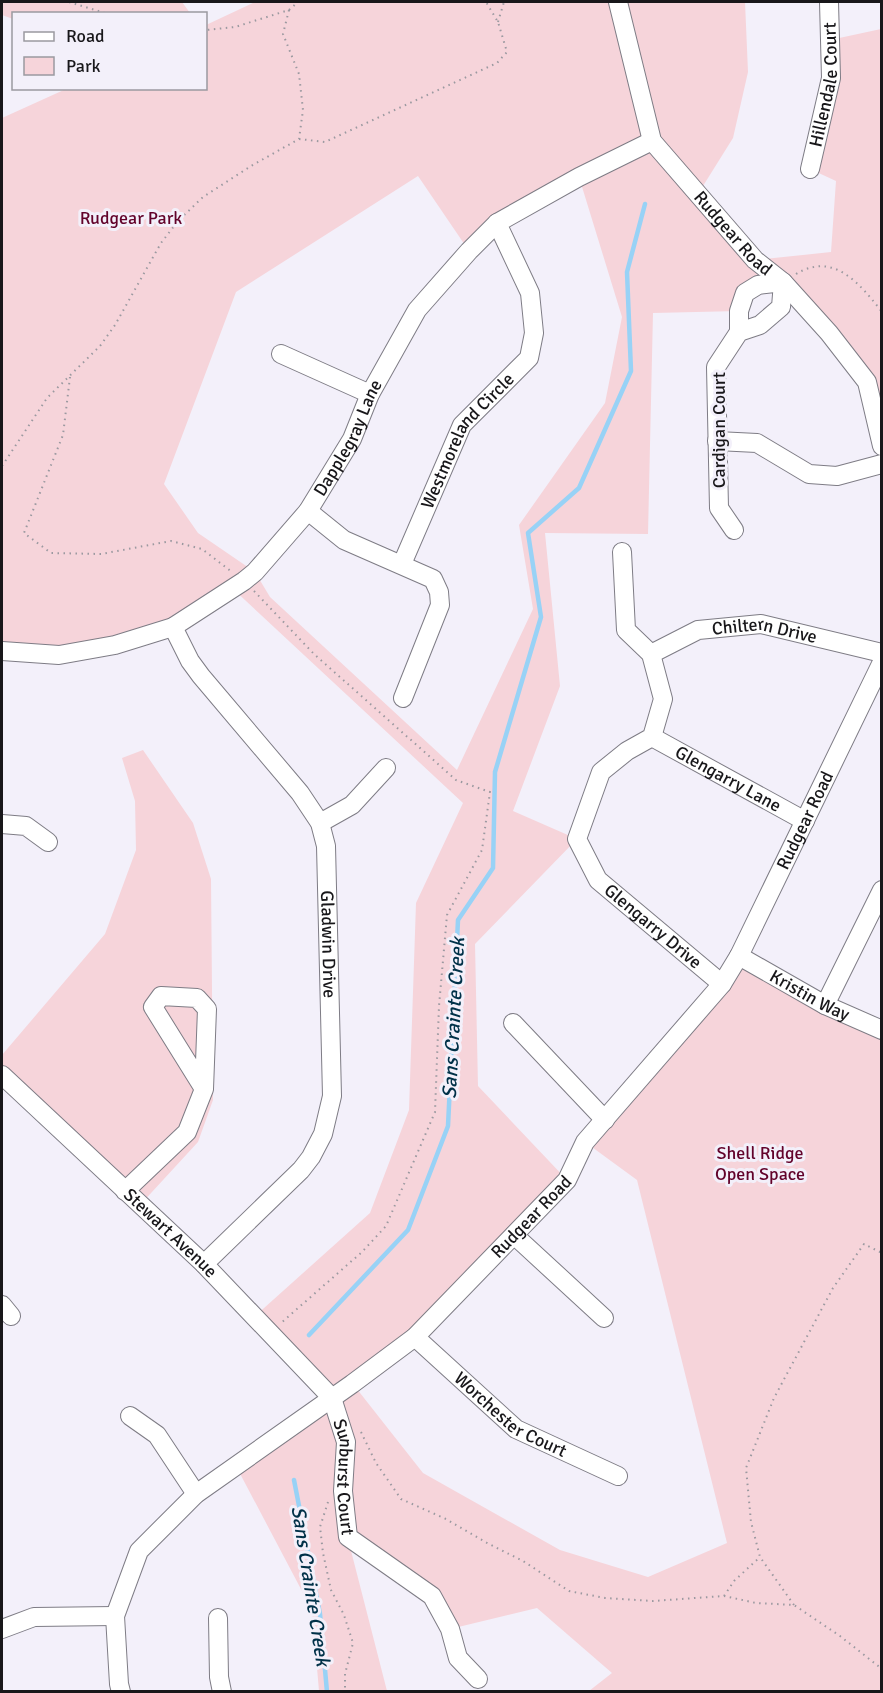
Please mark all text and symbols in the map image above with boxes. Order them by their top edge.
legend [12,12,207,90]
street label: Hillendale Court [804,22,842,149]
text: Road [66,25,105,47]
text: Park [66,55,101,77]
street label: Rudgear Road [689,186,777,280]
park label: Rudgear Park [80,207,182,229]
street label: Westmoreland Circle [416,368,519,512]
street label: Cardigan Court [708,372,730,488]
street label: Dapplegray Lane [309,376,387,500]
street label: Chiltern Drive [711,613,819,648]
street label: Glengarry Lane [671,741,785,817]
street label: Rudgear Road [772,768,838,873]
street label: Glengarry Drive [600,879,706,973]
street label: Gladwin Drive [316,890,341,998]
water label: Sans Crainte Creek [437,935,470,1099]
street label: Kristin Way [766,965,854,1026]
park label: Shell Ridge Open Space [715,1142,805,1185]
street label: Rudgear Road [486,1171,576,1263]
street label: Stewart Avenue [119,1184,222,1282]
street label: Worchester Court [450,1367,570,1462]
street label: Sunburst Court [328,1416,359,1536]
water label: Sans Crainte Creek [286,1504,336,1670]

